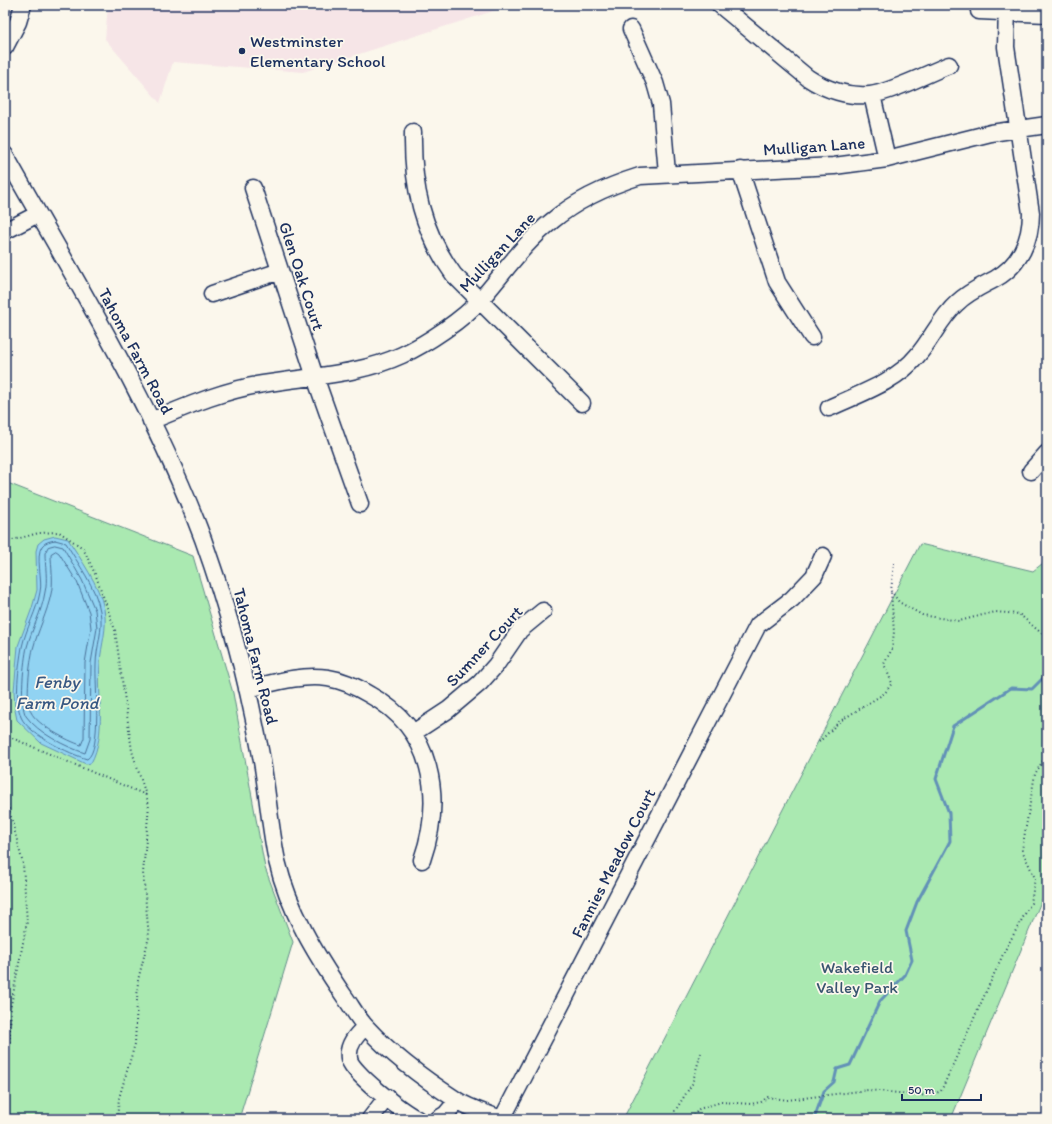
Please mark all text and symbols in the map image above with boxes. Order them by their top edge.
place label: Westminster Elementary School [250,31,386,71]
marker: Westminster Elementary School [237,46,247,56]
street label: Mulligan Lane [762,132,866,160]
street label: Mulligan Lane [455,208,539,296]
street label: Glen Oak Court [275,219,329,333]
street label: Tahoma Farm Road [94,285,178,417]
street label: Tahoma Farm Road [229,586,283,726]
street label: Sumner Court [442,601,527,691]
water label: Fenby Farm Pond [15,671,101,714]
street label: Fannies Meadow Court [567,785,659,941]
park label: Wakefield Valley Park [816,957,898,997]
scale bar [902,1076,981,1102]
text: 50 m [908,1083,934,1097]

